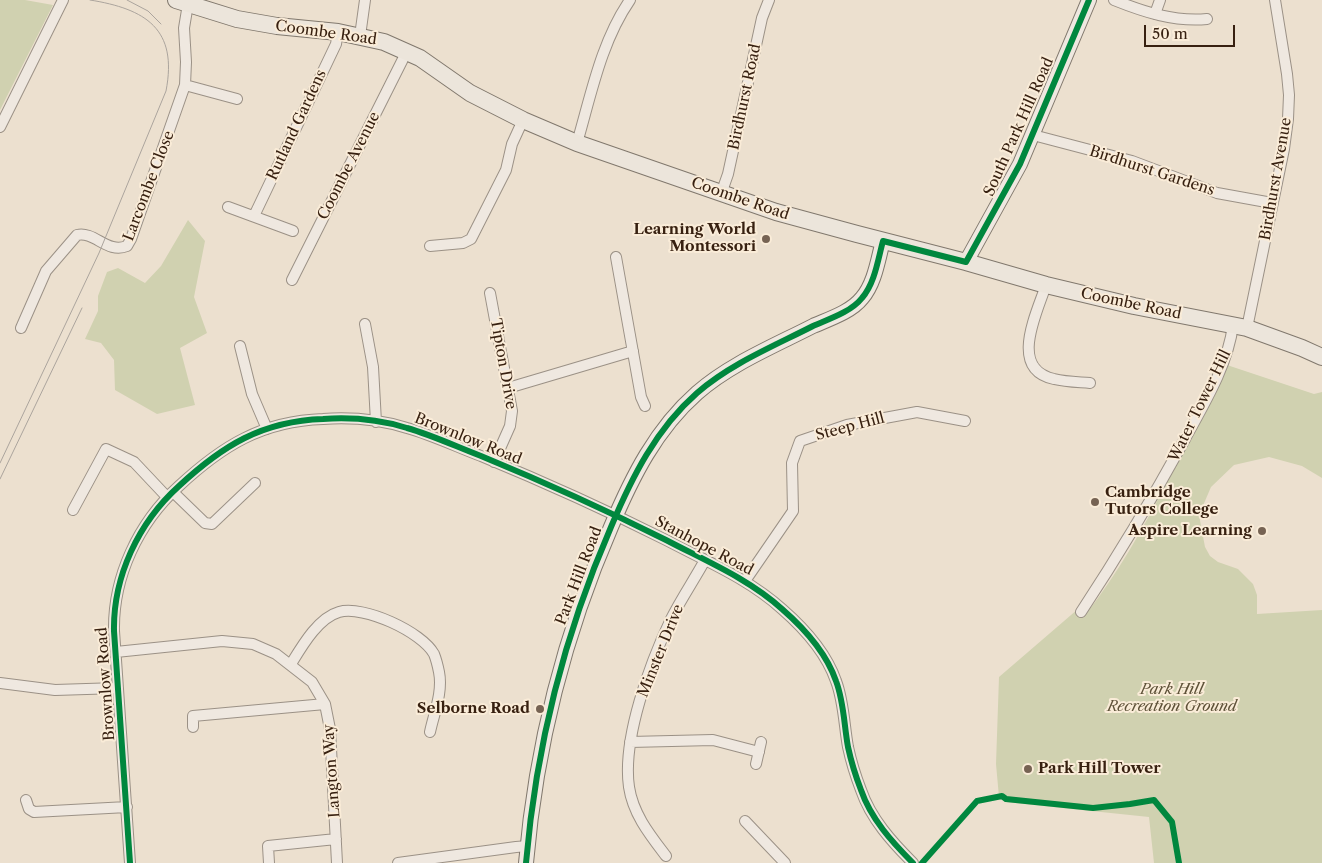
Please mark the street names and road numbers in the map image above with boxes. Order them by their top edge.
street label: Coombe Road [274,17,378,49]
street label: Birdhurst Road [725,42,765,152]
street label: South Park Hill Road [980,55,1058,199]
street label: Rutland Gardens [263,67,331,183]
street label: Coombe Avenue [314,109,384,223]
street label: Birdhurst Avenue [1256,116,1296,242]
street label: Larcombe Close [120,128,178,244]
street label: Birdhurst Gardens [1087,142,1217,200]
street label: Coombe Road [689,174,791,224]
street label: Coombe Road [1079,285,1183,323]
street label: Tipton Drive [486,317,520,411]
street label: Water Tower Hill [1165,347,1235,465]
street label: Brownlow Road [412,409,524,469]
street label: Steep Hill [814,409,886,445]
street label: Stanhope Road [652,512,756,580]
street label: Park Hill Road [552,524,606,628]
street label: Minster Drive [634,602,688,700]
street label: Brownlow Road [93,627,119,741]
street label: Langton Way [320,724,344,818]

